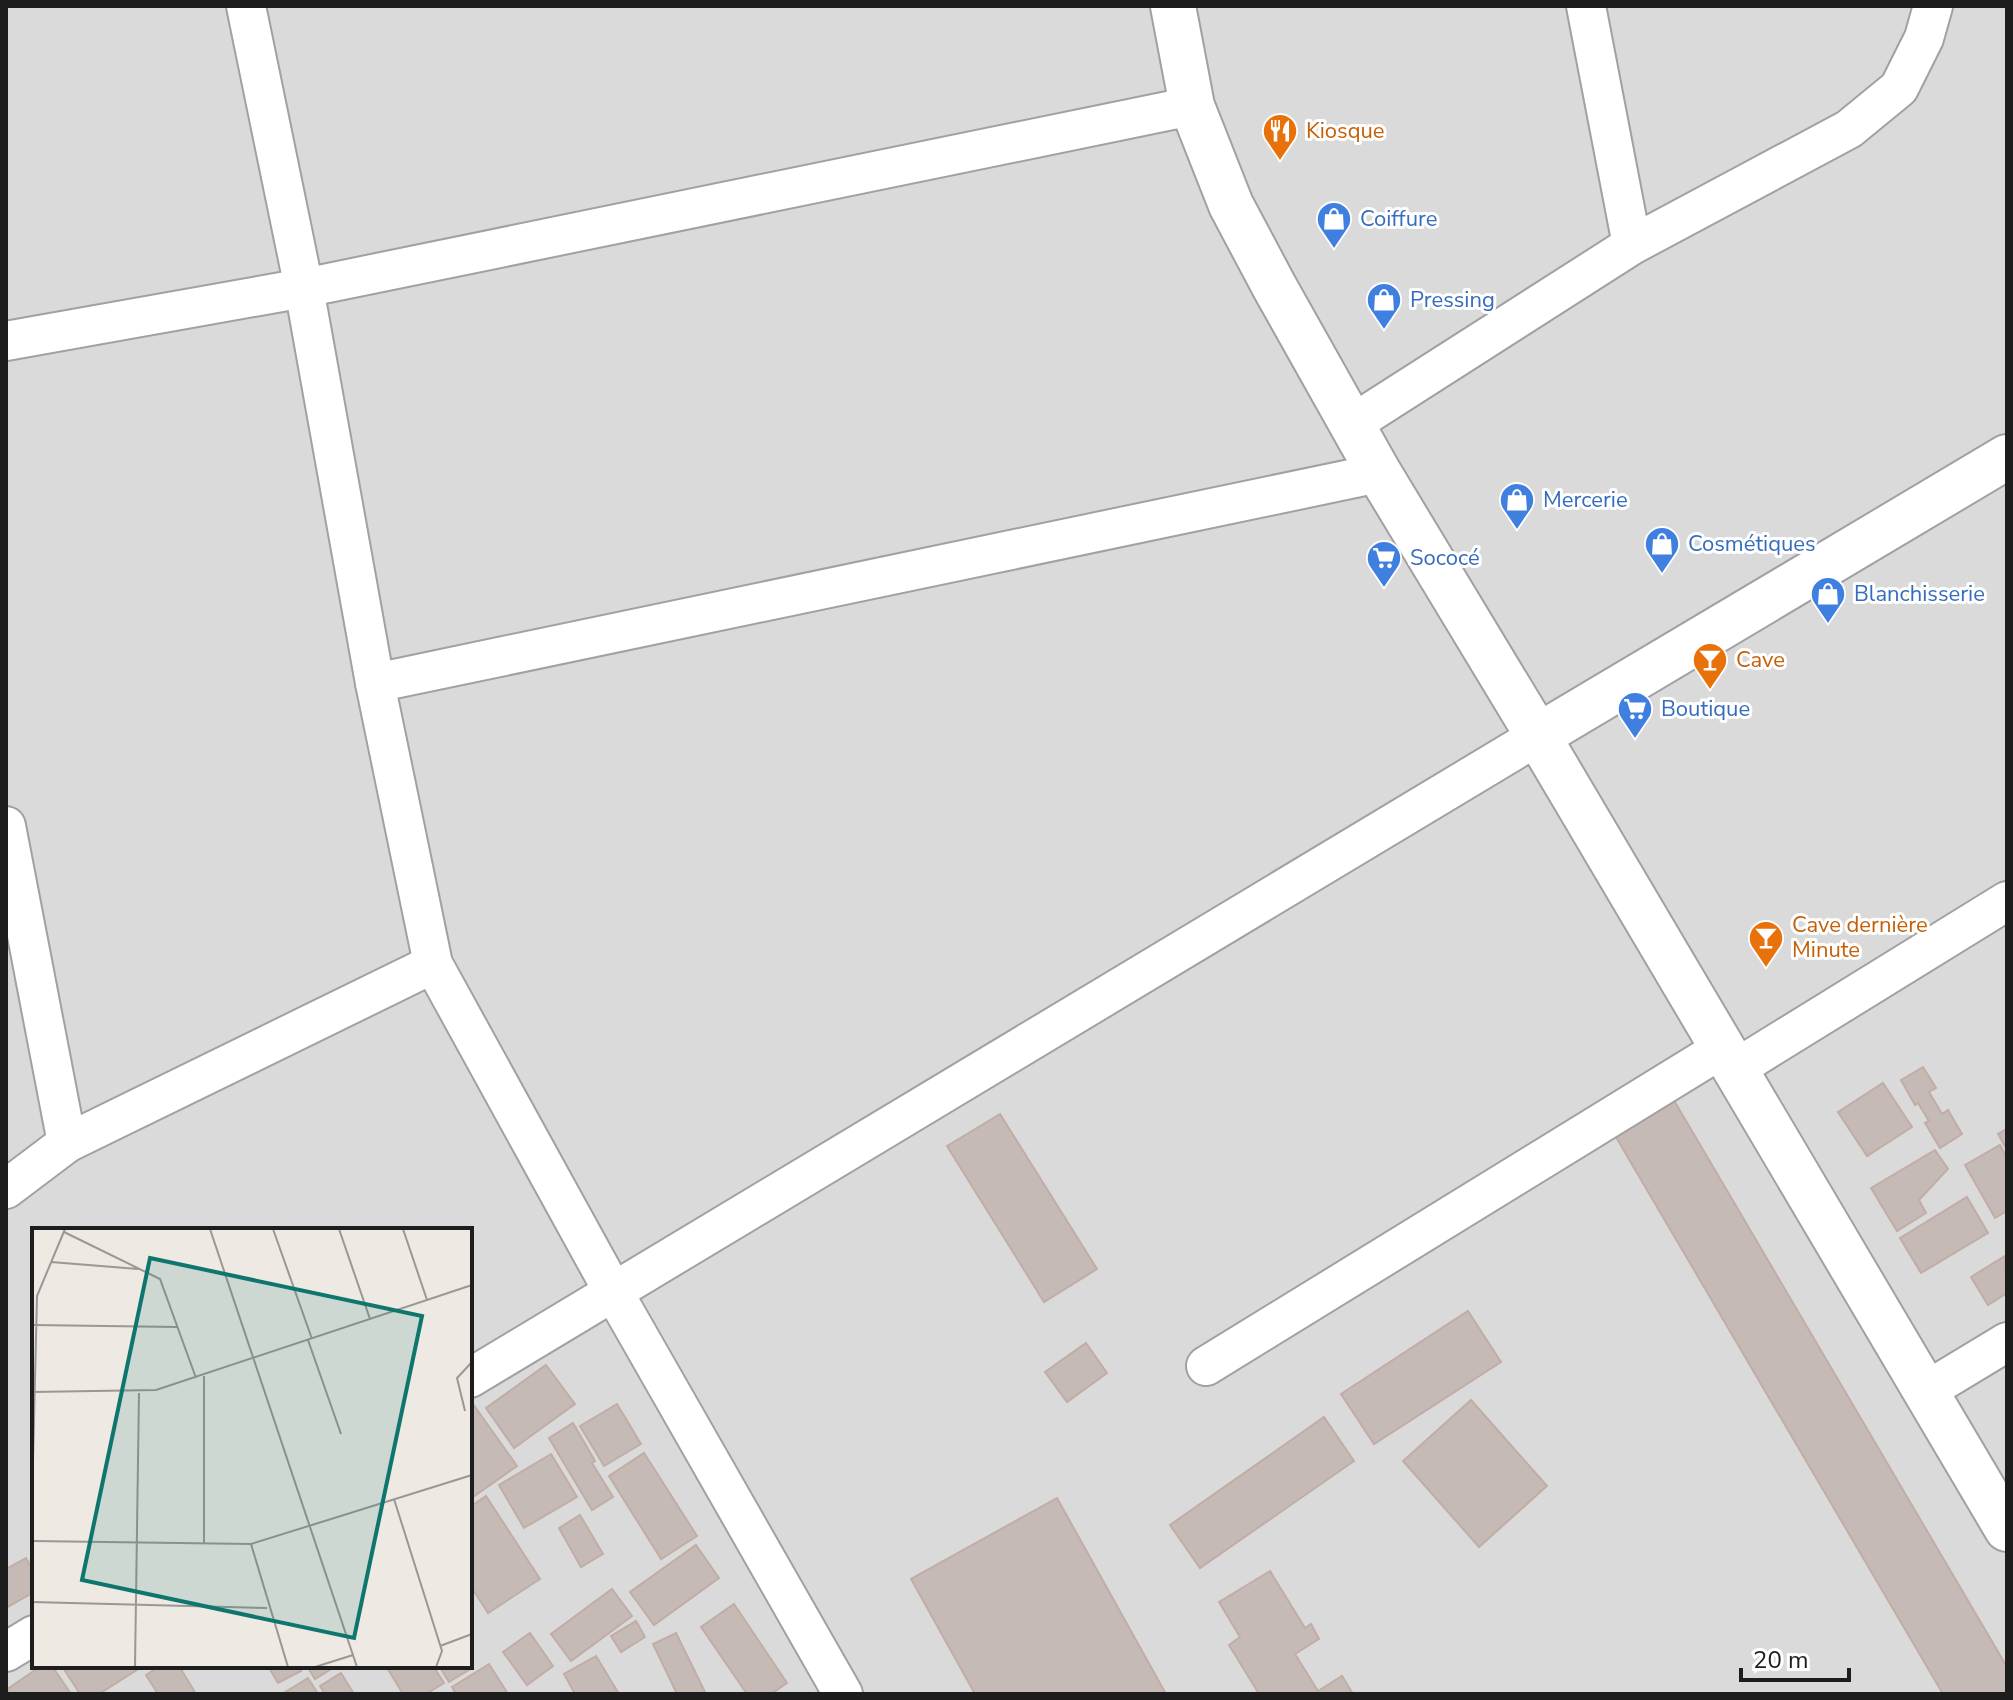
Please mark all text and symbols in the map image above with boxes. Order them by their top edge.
restaurant icon: Kiosque [1261,112,1299,162]
place label: Kiosque [1306,116,1385,146]
shop icon: Coiffure [1315,200,1353,250]
place label: Coiffure [1360,204,1437,234]
shop icon: Pressing [1365,281,1403,331]
place label: Pressing [1410,285,1495,315]
shop icon: Mercerie [1498,481,1536,531]
place label: Mercerie [1543,485,1628,515]
shop icon: Cosmétiques [1643,525,1681,575]
place label: Cosmétiques [1688,529,1816,559]
supermarket icon: Sococé [1365,539,1403,589]
place label: Sococé [1410,543,1480,573]
shop icon: Blanchisserie [1809,575,1847,625]
place label: Blanchisserie [1854,579,1985,609]
bar icon: Cave [1691,641,1729,691]
place label: Cave [1736,645,1785,675]
supermarket icon: Boutique [1616,690,1654,740]
place label: Boutique [1661,694,1750,724]
place label: Cave dernière Minute [1792,910,1928,965]
bar icon: Cave dernière Minute [1747,919,1785,969]
inset map [32,1228,472,1668]
scale bar [1741,1632,1849,1682]
text: 20 m [1753,1644,1809,1676]

